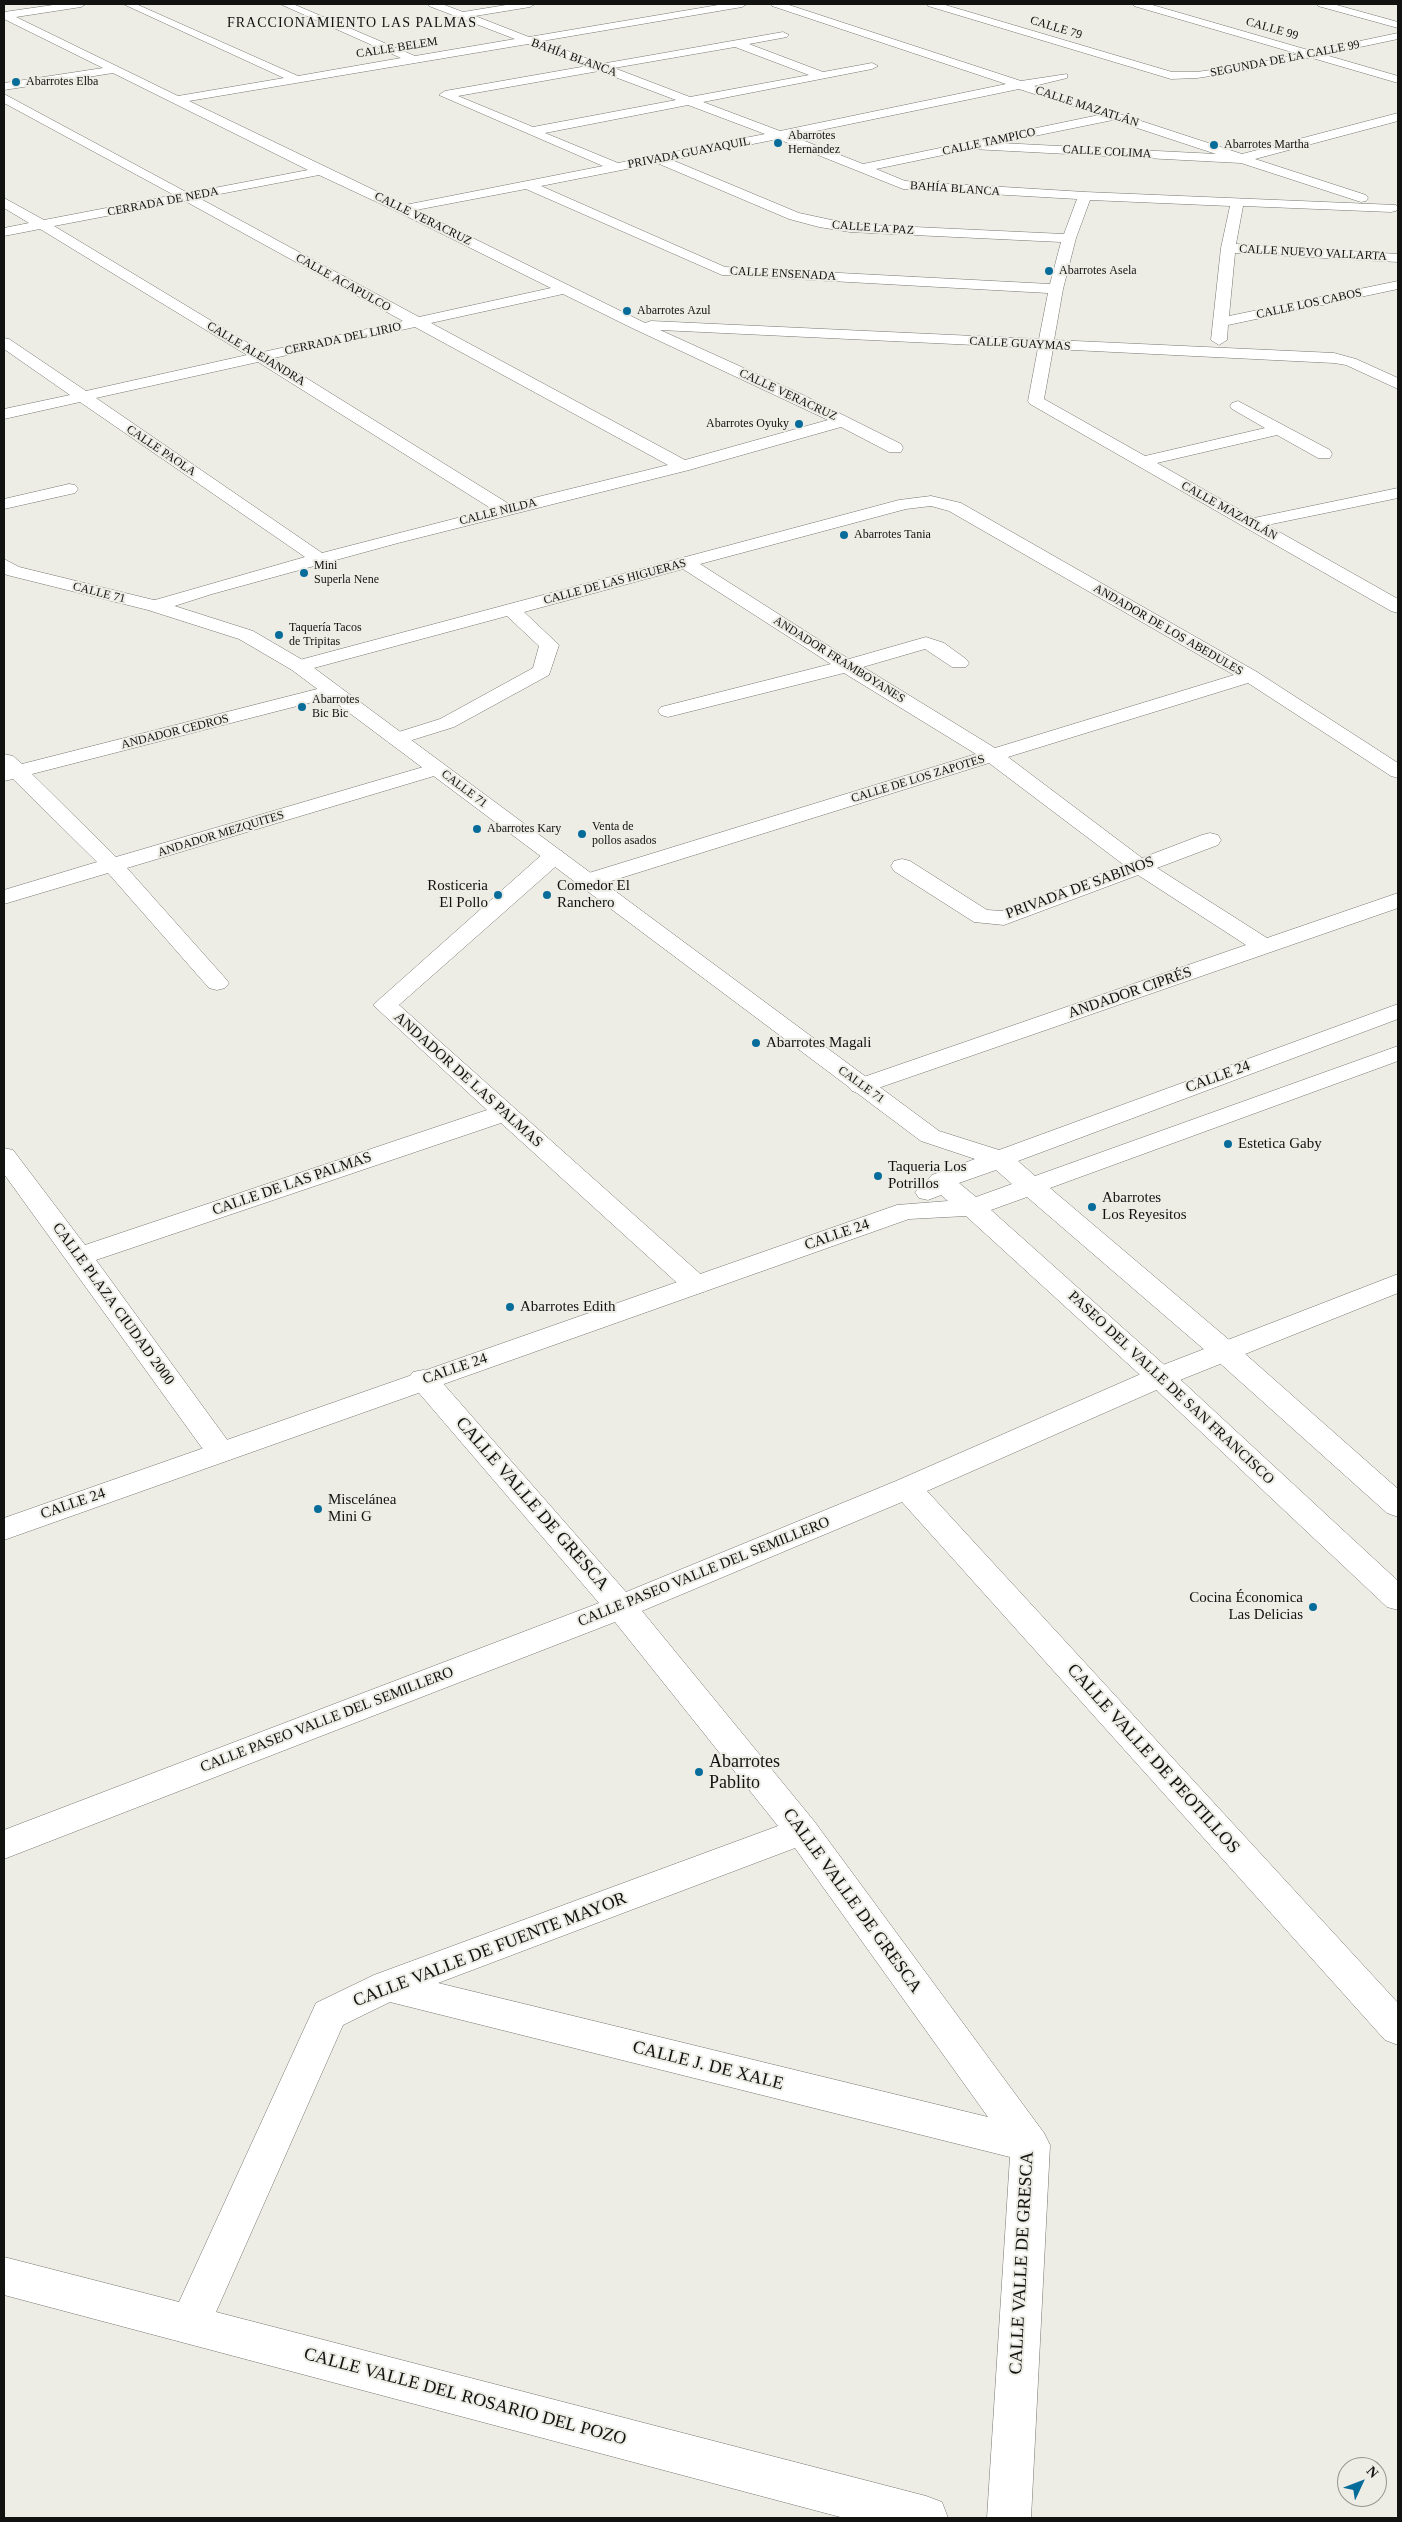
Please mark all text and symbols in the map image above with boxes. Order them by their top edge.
street label: CALLE 79 [1028,13,1084,43]
district label: FRACCIONAMIENTO LAS PALMAS [224,15,480,31]
street label: CALLE 99 [1244,15,1300,43]
street label: CALLE BELEM [355,34,439,62]
street label: BAHÍA BLANCA [529,36,619,80]
street label: SEGUNDA DE LA CALLE 99 [1209,37,1361,81]
place label: Abarrotes Elba [26,75,98,89]
marker: Abarrotes Elba [10,76,22,88]
street label: CALLE MAZATLÁN [1034,84,1140,130]
street label: CALLE TAMPICO [941,125,1037,159]
place label: Abarrotes Hernandez [788,129,840,157]
street label: PRIVADA GUAYAQUIL [627,134,751,172]
marker: Abarrotes Hernandez [772,137,784,149]
place label: Abarrotes Martha [1224,138,1309,152]
marker: Abarrotes Martha [1208,139,1220,151]
street label: CALLE COLIMA [1062,142,1152,162]
street label: BAHÍA BLANCA [909,179,1001,199]
street label: CERRADA DE NEDA [106,184,220,220]
street label: CALLE VERACRUZ [372,189,474,249]
street label: CALLE LA PAZ [831,218,915,238]
street label: CALLE NUEVO VALLARTA [1239,242,1387,264]
street label: CALLE ACAPULCO [293,251,393,315]
street label: CALLE ENSENADA [730,264,836,284]
place label: Abarrotes Asela [1059,264,1137,278]
marker: Abarrotes Asela [1043,265,1055,277]
street label: CALLE LOS CABOS [1255,286,1363,322]
place label: Abarrotes Azul [637,304,711,318]
marker: Abarrotes Azul [621,305,633,317]
street label: CALLE ALEJANDRA [204,319,308,389]
street label: CERRADA DEL LIRIO [283,320,403,358]
street label: CALLE GUAYMAS [969,334,1071,354]
street label: CALLE VERACRUZ [737,366,839,424]
place label: Abarrotes Oyuky [706,417,789,431]
marker: Abarrotes Oyuky [793,418,805,430]
street label: CALLE PAOLA [124,423,198,479]
street label: CALLE MAZATLÁN [1178,479,1280,543]
street label: CALLE NILDA [458,495,538,529]
place label: Abarrotes Tania [854,528,931,542]
marker: Abarrotes Tania [838,529,850,541]
street label: CALLE DE LAS HIGUERAS [542,556,688,608]
place label: Mini Superla Nene [314,559,379,587]
marker: Mini Superla Nene [298,567,310,579]
street label: CALLE 71 [71,580,127,606]
street label: ANDADOR DE LOS ABEDULES [1091,581,1245,679]
street label: ANDADOR FRAMBOYANES [771,614,907,706]
place label: Taquería Tacos de Tripitas [289,621,362,649]
marker: Taquería Tacos de Tripitas [273,629,285,641]
place label: Abarrotes Bic Bic [312,693,359,721]
marker: Abarrotes Bic Bic [296,701,308,713]
street label: ANDADOR CEDROS [120,712,230,752]
street label: CALLE DE LOS ZAPOTES [849,752,987,806]
street label: CALLE 71 [438,767,490,811]
street label: ANDADOR MEZQUITES [156,808,286,860]
place label: Venta de pollos asados [592,820,656,848]
place label: Abarrotes Kary [487,822,561,836]
marker: Abarrotes Kary [471,823,483,835]
marker: Venta de pollos asados [576,828,588,840]
street label: PRIVADA DE SABINOS [1003,853,1157,923]
place label: Rosticeria El Pollo [427,877,488,912]
place label: Comedor El Ranchero [557,877,630,912]
marker: Rosticeria El Pollo [492,889,504,901]
marker: Comedor El Ranchero [541,889,553,901]
street label: ANDADOR CIPRÉS [1066,963,1194,1023]
street label: ANDADOR DE LAS PALMAS [390,1008,546,1152]
place label: Abarrotes Magali [766,1034,871,1052]
marker: Abarrotes Magali [750,1037,762,1049]
street label: CALLE 24 [1183,1057,1253,1097]
street label: CALLE 71 [835,1063,887,1107]
place label: Estetica Gaby [1238,1135,1322,1153]
marker: Estetica Gaby [1222,1138,1234,1150]
street label: CALLE DE LAS PALMAS [210,1148,374,1220]
place label: Taqueria Los Potrillos [888,1158,967,1193]
marker: Taqueria Los Potrillos [872,1170,884,1182]
place label: Abarrotes Los Reyesitos [1102,1189,1187,1224]
marker: Abarrotes Los Reyesitos [1086,1201,1098,1213]
street label: CALLE 24 [802,1216,872,1254]
street label: CALLE PLAZA CIUDAD 2000 [48,1219,178,1389]
street label: PASEO DEL VALLE DE SAN FRANCISCO [1064,1287,1278,1489]
place label: Abarrotes Edith [520,1298,615,1316]
marker: Abarrotes Edith [504,1301,516,1313]
street label: CALLE 24 [420,1350,490,1388]
street label: CALLE VALLE DE GRESCA [451,1413,613,1595]
street label: CALLE 24 [38,1485,108,1523]
place label: Miscelánea Mini G [328,1491,396,1526]
marker: Miscelánea Mini G [312,1503,324,1515]
street label: CALLE PASEO VALLE DEL SEMILLERO [575,1513,833,1631]
place label: Cocina Économica Las Delicias [1189,1589,1303,1624]
marker: Cocina Économica Las Delicias [1307,1601,1319,1613]
street label: CALLE VALLE DE PEOTILLOS [1062,1660,1244,1858]
street label: CALLE PASEO VALLE DEL SEMILLERO [198,1663,456,1777]
place label: Abarrotes Pablito [709,1751,780,1794]
marker: Abarrotes Pablito [693,1766,705,1778]
street label: CALLE VALLE DE GRESCA [778,1804,926,1998]
street label: CALLE VALLE DE FUENTE MAYOR [350,1888,630,2012]
street label: CALLE J. DE XALE [630,2037,786,2095]
street label: CALLE VALLE DE GRESCA [1005,2151,1039,2375]
street label: CALLE VALLE DEL ROSARIO DEL POZO [301,2343,629,2451]
north arrow [1337,2457,1387,2507]
text: N [1364,2463,1382,2481]

